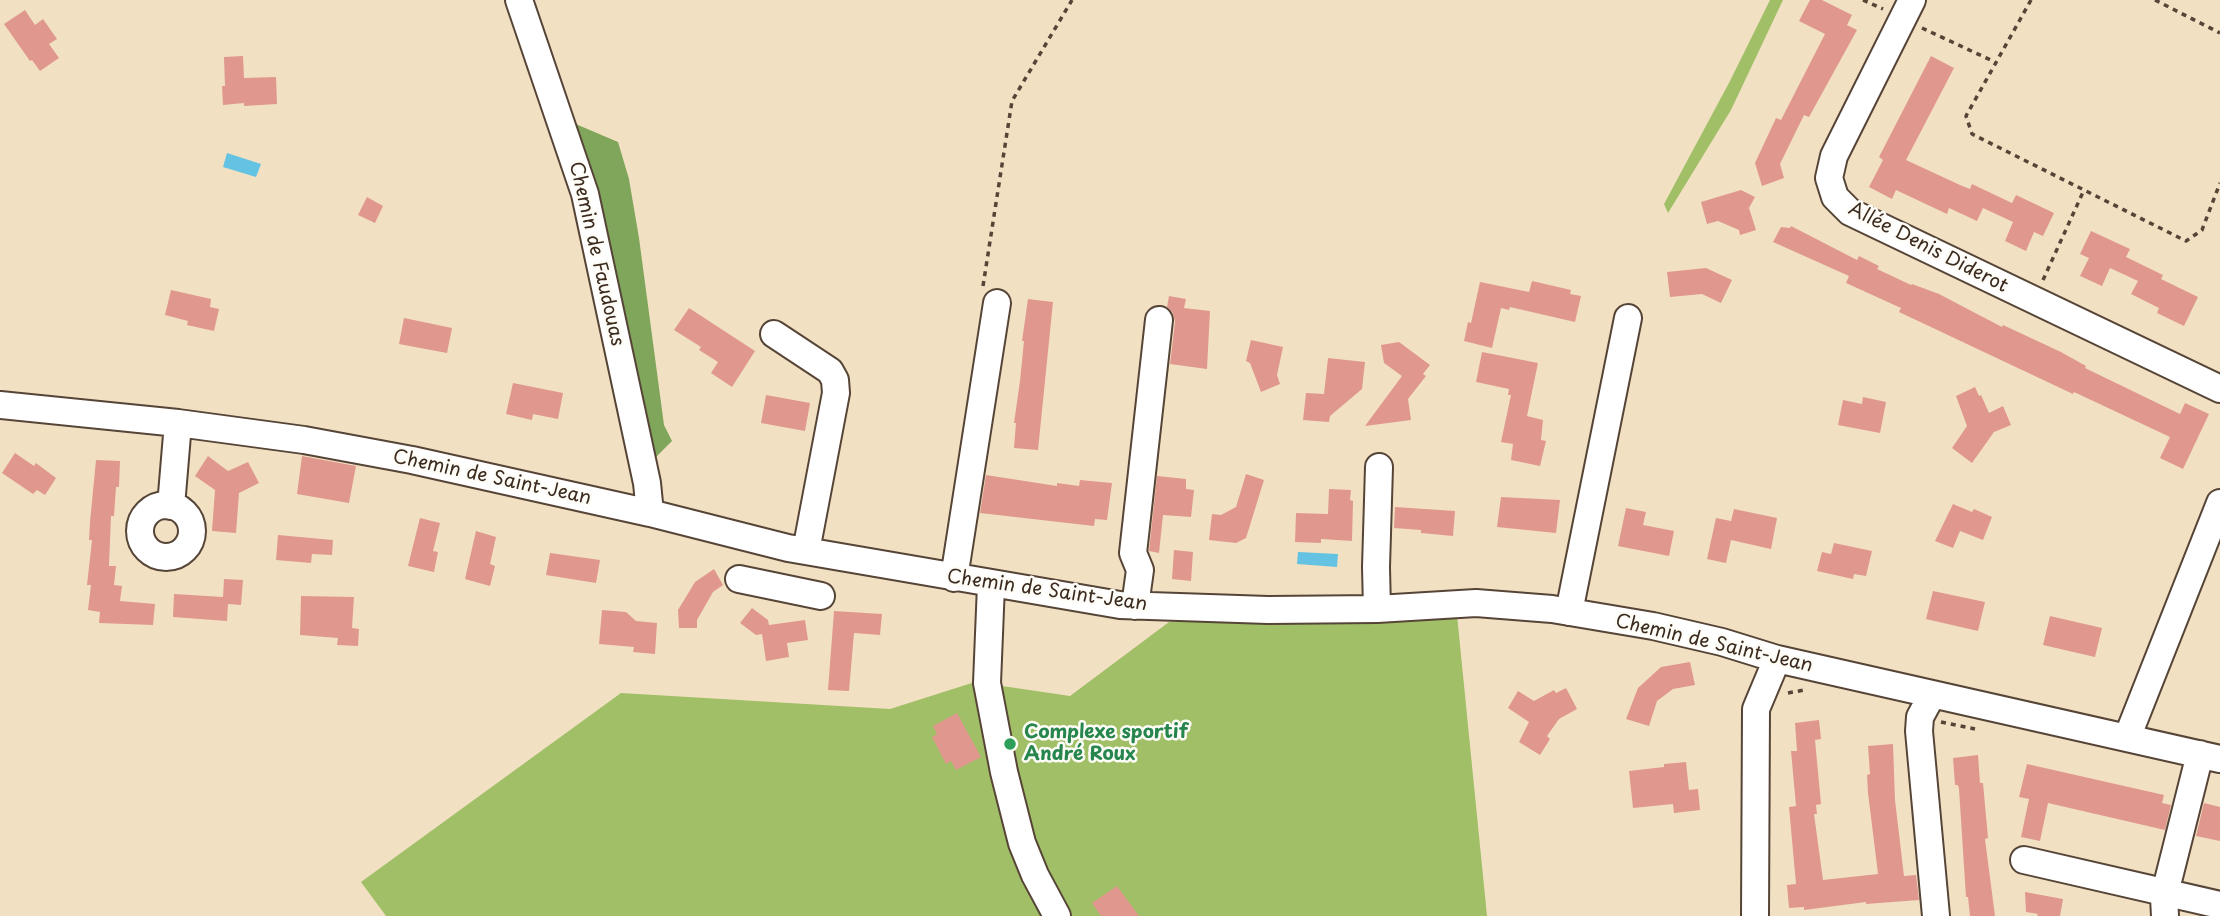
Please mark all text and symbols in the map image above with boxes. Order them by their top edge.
street label: Chemin de Faudouas [564,160,628,348]
street label: Allée Denis Diderot [1845,198,2011,298]
street label: Chemin de Saint-Jean [391,446,593,510]
street label: Chemin de Saint-Jean [945,566,1149,616]
street label: Chemin de Saint-Jean [1613,610,1815,678]
place label: Complexe sportif André Roux [1024,722,1188,766]
marker: Complexe sportif André Roux [1002,736,1018,752]

